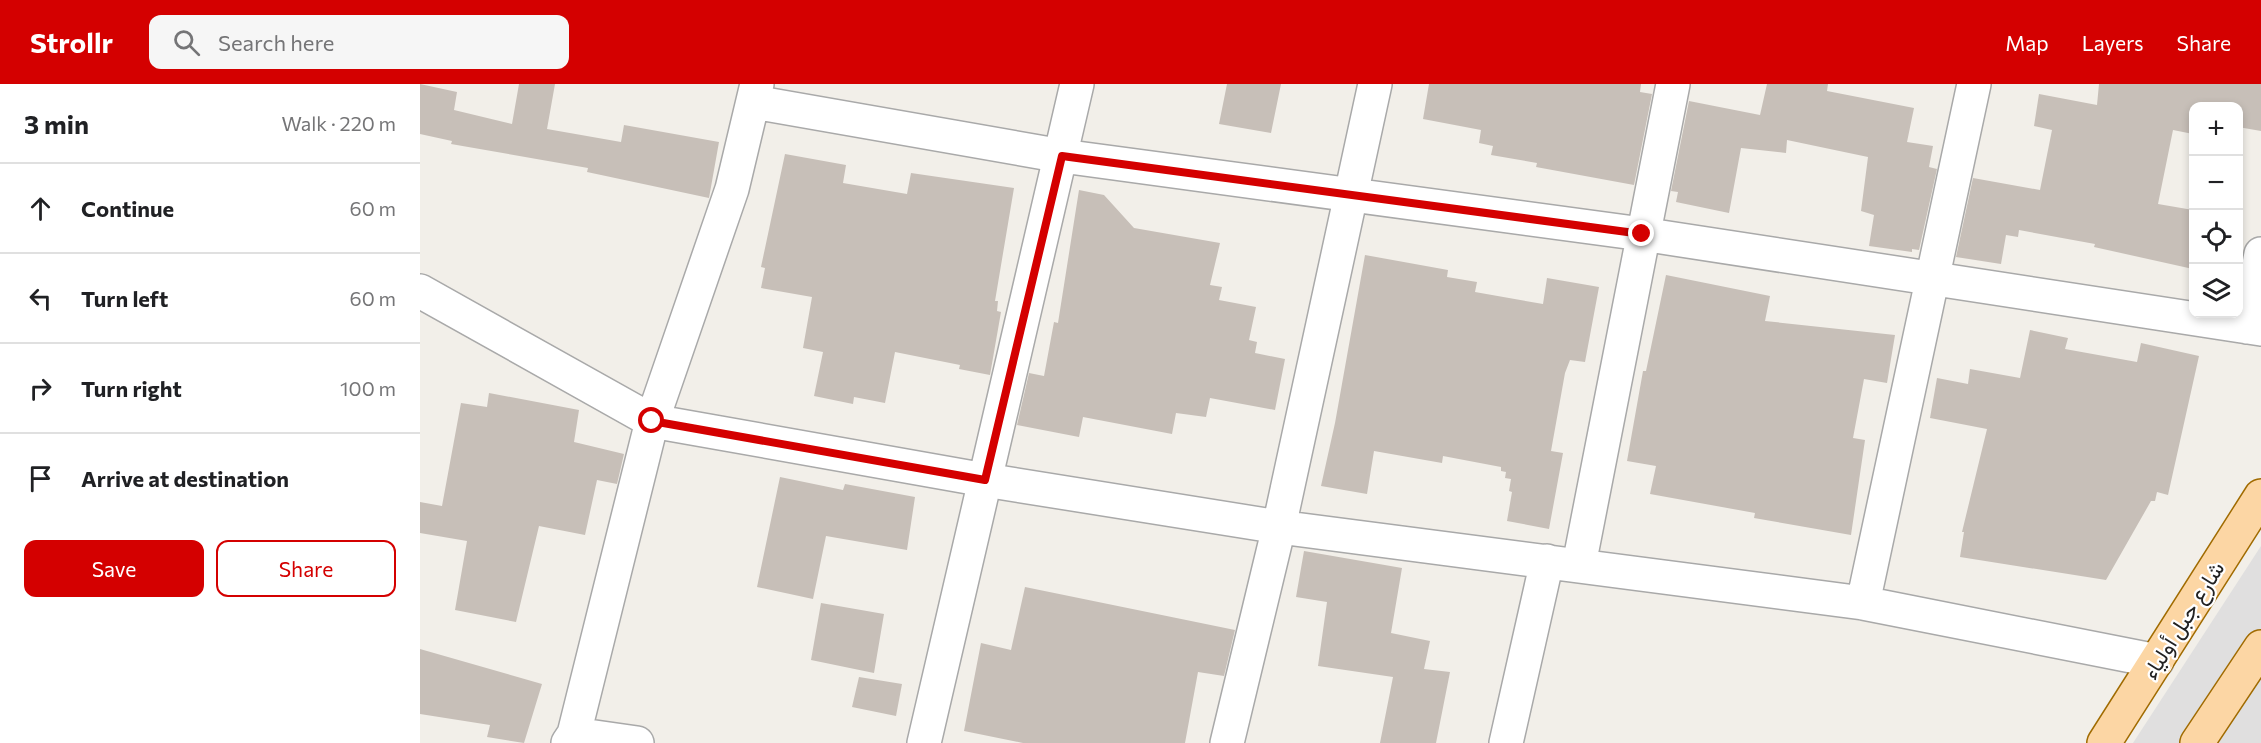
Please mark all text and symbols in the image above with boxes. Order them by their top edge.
search box [149,15,569,69]
text: Strollr [30,25,113,59]
icon: search [170,26,203,59]
text: Search here [218,29,334,56]
text: Map [2005,30,2049,55]
text: Layers [2082,30,2144,55]
text: Share [2177,30,2231,55]
map controls [2189,102,2243,318]
button: + [2189,102,2243,156]
text: 3 min [24,108,89,139]
text: Walk · 220 m [281,111,396,135]
button: − [2189,156,2243,210]
icon: ahead [24,192,57,225]
text: Continue [81,195,174,222]
text: 60 m [350,196,396,220]
button: locate [2189,210,2243,264]
route end [1628,220,1654,246]
button: layers [2189,264,2243,318]
icon: left [24,282,57,315]
text: Turn left [81,285,168,312]
text: 60 m [350,286,396,310]
icon: right [24,372,57,405]
text: Turn right [81,375,182,402]
text: 100 m [340,376,396,400]
route start [638,407,664,433]
icon: arrive [24,462,57,495]
text: Arrive at destination [81,465,289,492]
button: Save [24,540,204,597]
button: Share [216,540,396,597]
street label: شارع جبل أولياء [2136,556,2231,685]

